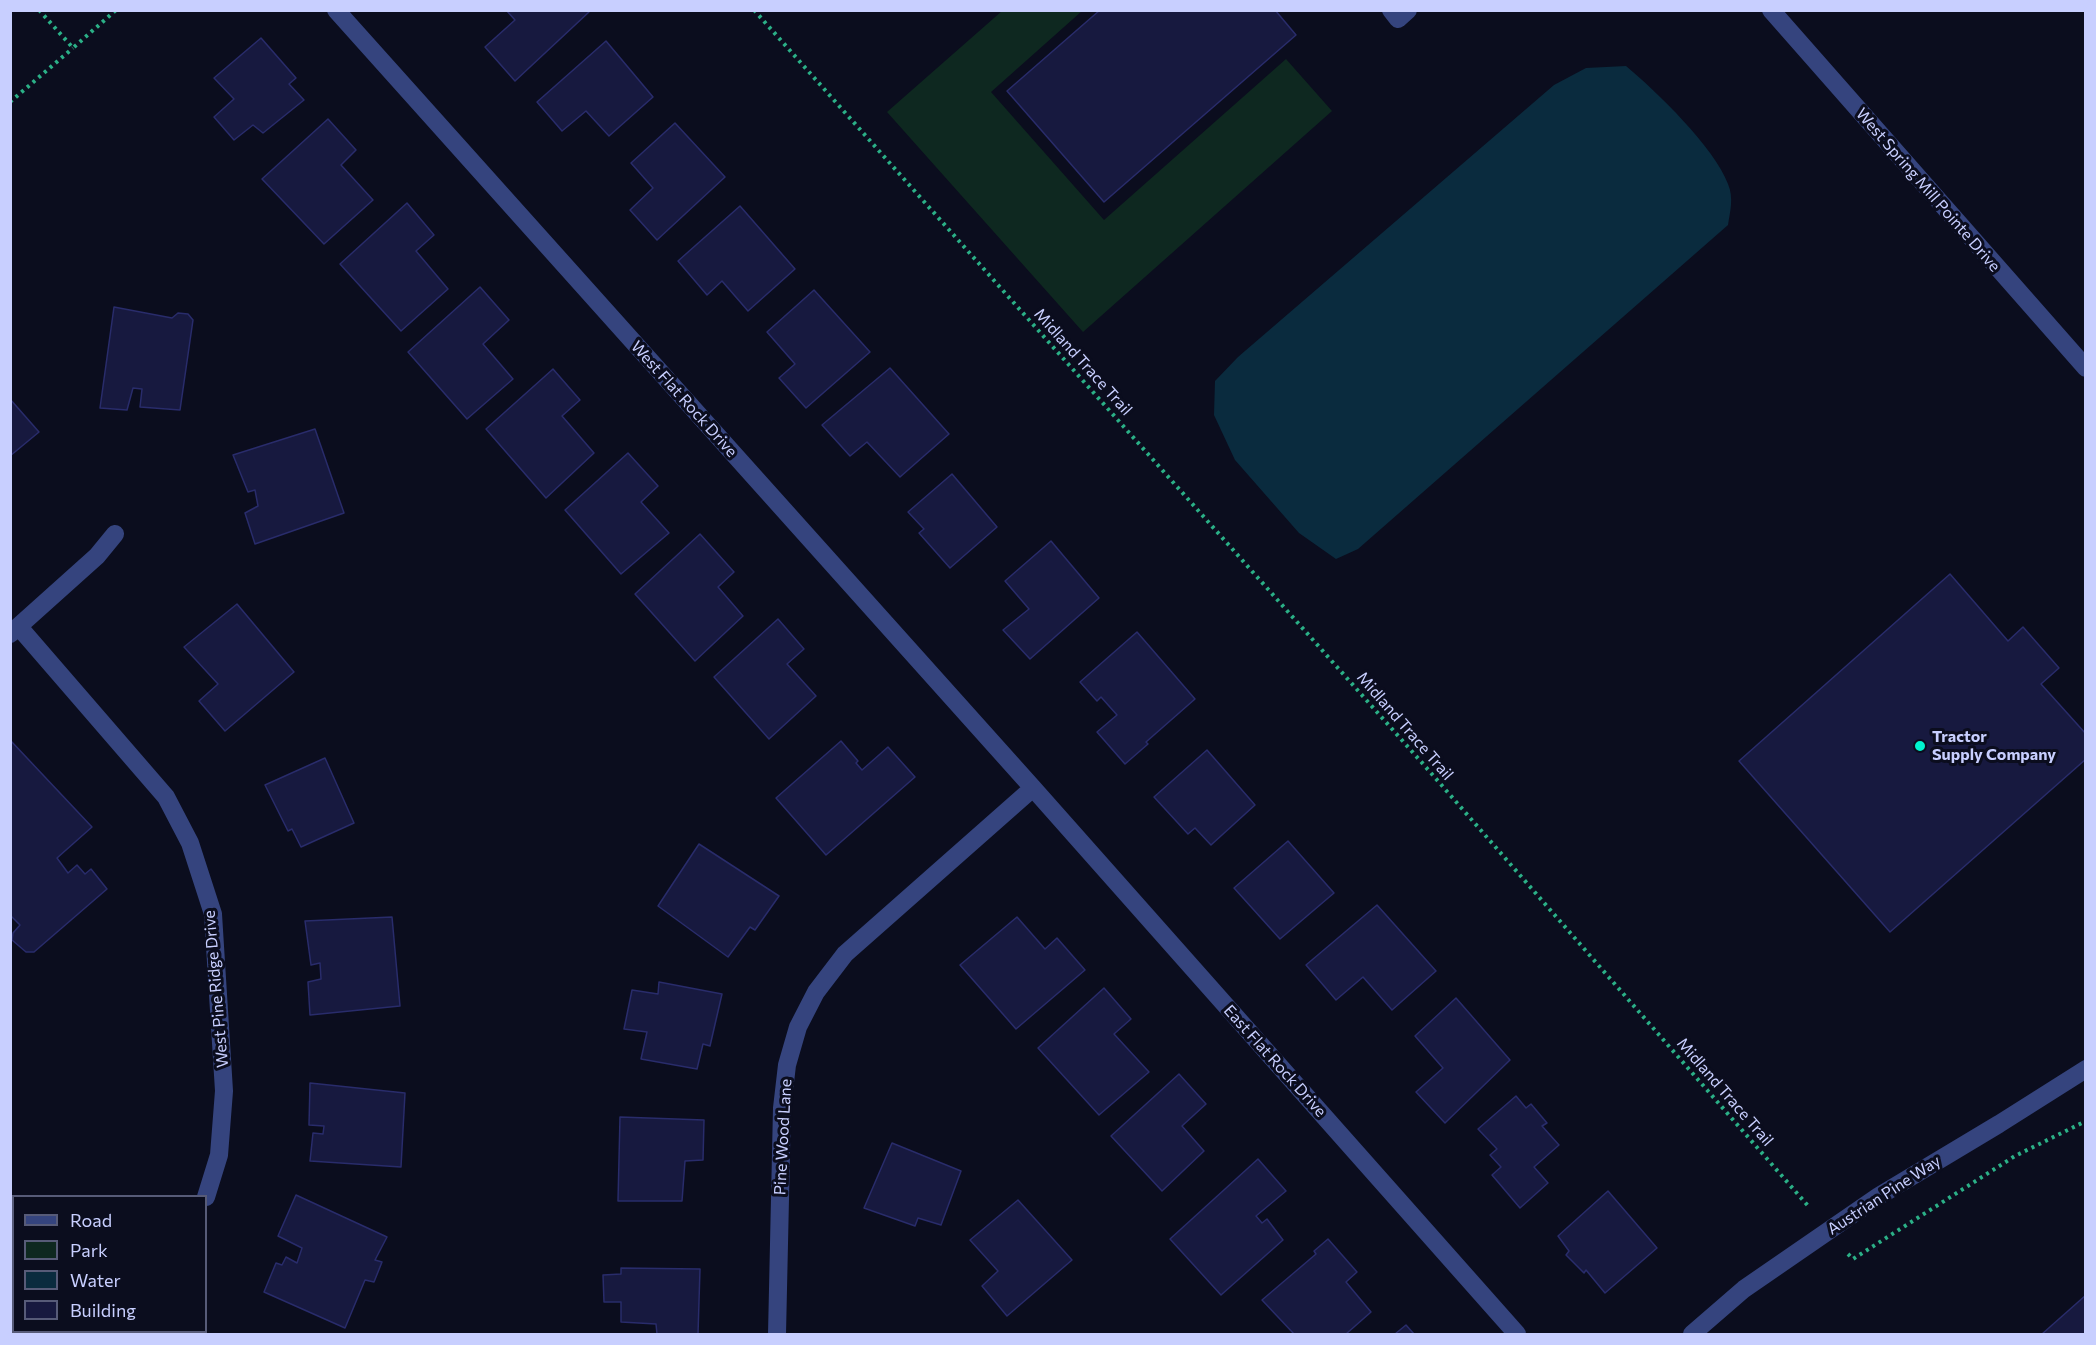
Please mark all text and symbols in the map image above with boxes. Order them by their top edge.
street label: West Spring Mill Pointe Drive [1852,104,2004,276]
street label: Midland Trace Trail [1030,305,1136,419]
street label: West Flat Rock Drive [627,337,741,461]
street label: Midland Trace Trail [1353,668,1457,784]
place label: Tractor Supply Company [1932,727,2056,765]
marker: Tractor Supply Company [1913,739,1927,753]
street label: West Pine Ridge Drive [200,909,232,1069]
street label: East Flat Rock Drive [1220,1001,1330,1121]
street label: Midland Trace Trail [1673,1034,1777,1150]
street label: Pine Wood Lane [770,1078,796,1196]
street label: Austrian Pine Way [1824,1151,1944,1239]
legend [12,1195,207,1333]
text: Road [70,1209,112,1231]
text: Park [70,1239,108,1261]
text: Water [70,1269,121,1291]
text: Building [70,1299,136,1321]

